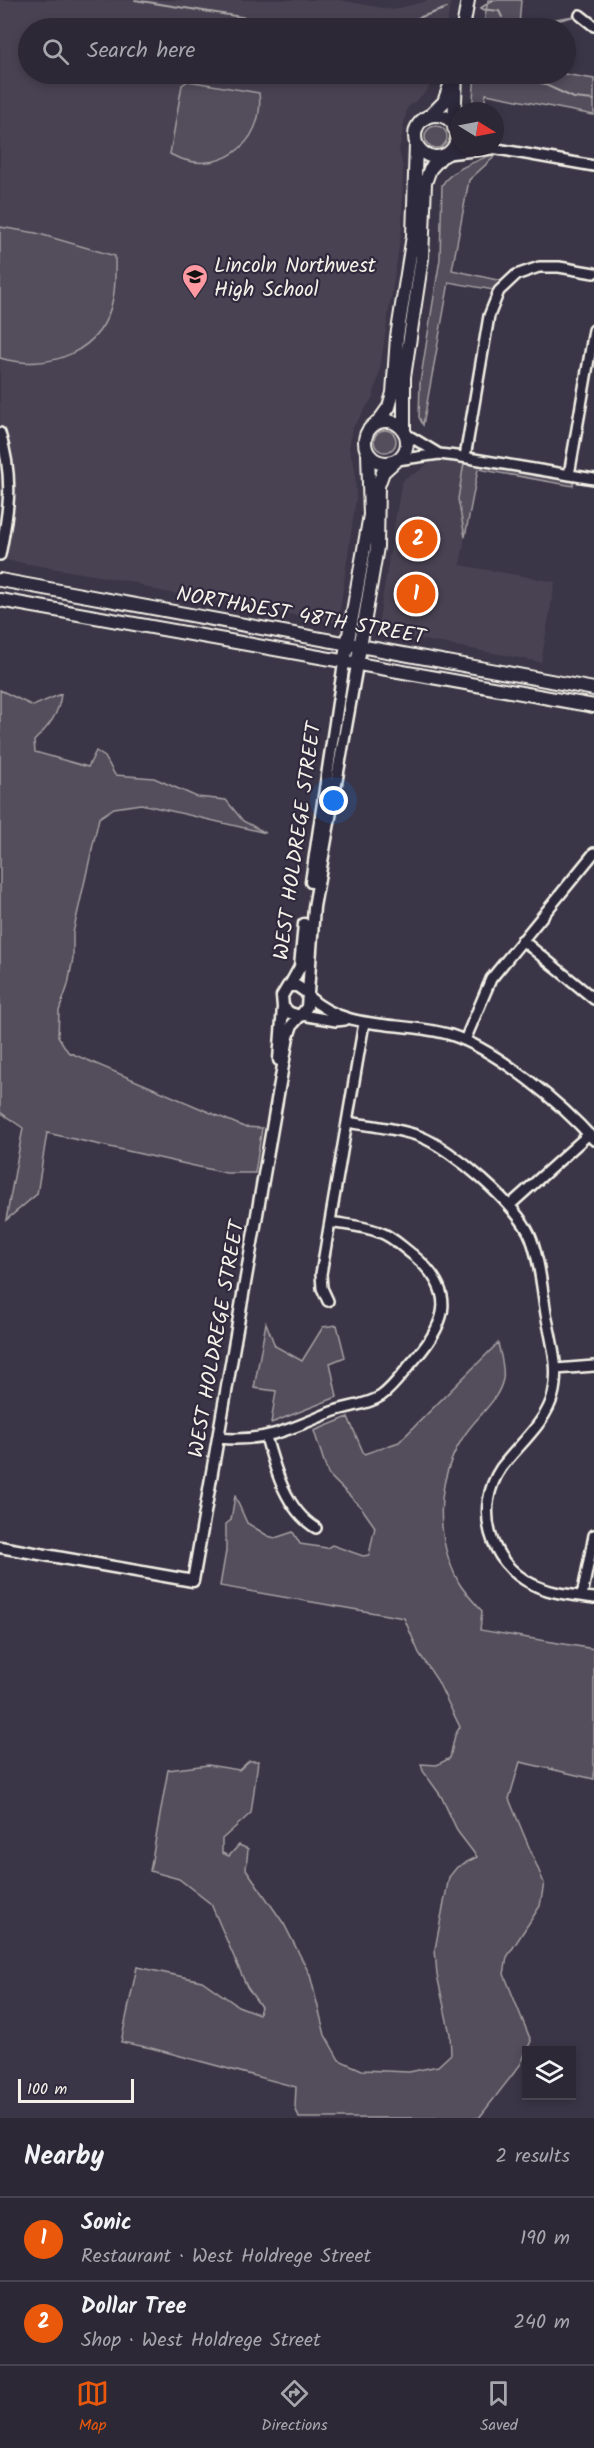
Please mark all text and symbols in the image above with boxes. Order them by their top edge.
search box [18,18,576,84]
text: Search here [87,34,195,69]
icon: search [39,35,72,68]
north arrow [450,102,504,156]
place label: Lincoln Northwest High School [214,250,377,307]
school or university icon: Lincoln Northwest High School [180,262,210,300]
pin: 2 [398,516,438,562]
pin: 1 [396,572,436,616]
street label: NORTHWEST 48TH STREET [174,578,430,655]
street label: WEST HOLDREGE STREET [265,718,332,962]
your location [319,786,348,815]
street label: WEST HOLDREGE STREET [180,1216,255,1460]
map controls [522,2046,576,2100]
button: layers [522,2046,576,2100]
scale bar [18,2076,134,2104]
text: 100 m [27,2077,67,2102]
text: Nearby [24,2136,104,2178]
text: 2 results [495,2141,570,2173]
text: Sonic [81,2206,132,2241]
text: 1 [40,2223,47,2255]
text: 190 m [520,2223,570,2255]
text: Restaurant · West Holdrege Street [81,2241,371,2273]
text: Dollar Tree [81,2290,186,2325]
text: 2 [38,2307,49,2339]
text: 240 m [513,2307,570,2339]
text: Shop · West Holdrege Street [81,2325,321,2357]
tab: Map [76,2377,109,2438]
tab: Directions [261,2377,328,2438]
tab: Saved [480,2377,518,2438]

